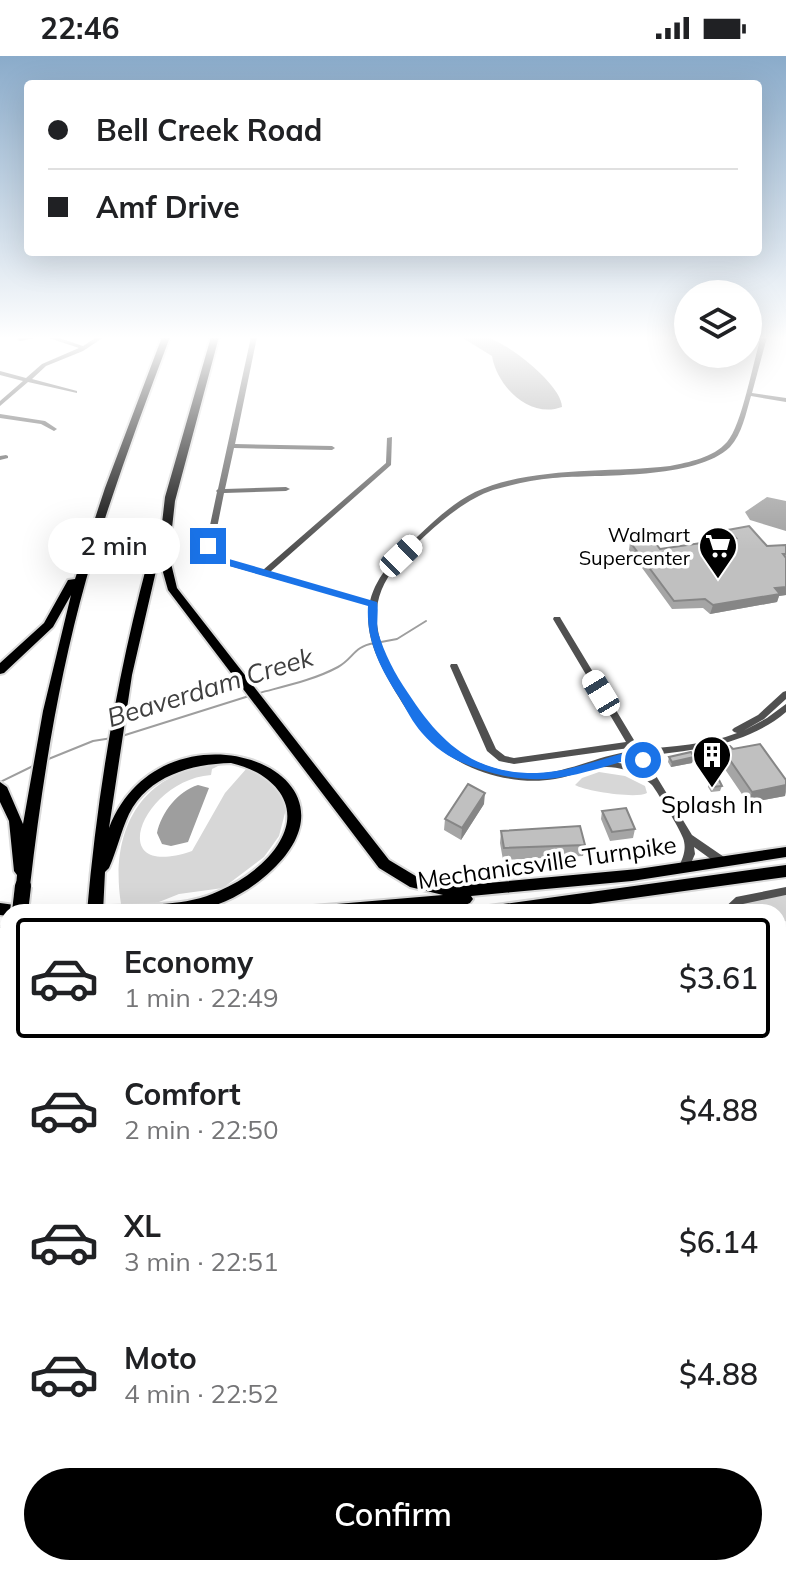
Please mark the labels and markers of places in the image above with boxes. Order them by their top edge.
place label: Walmart Supercenter [579,522,691,570]
supermarket icon: Walmart Supercenter [697,525,739,580]
building icon: Splash In [691,734,733,789]
place label: Splash In [661,789,763,819]

